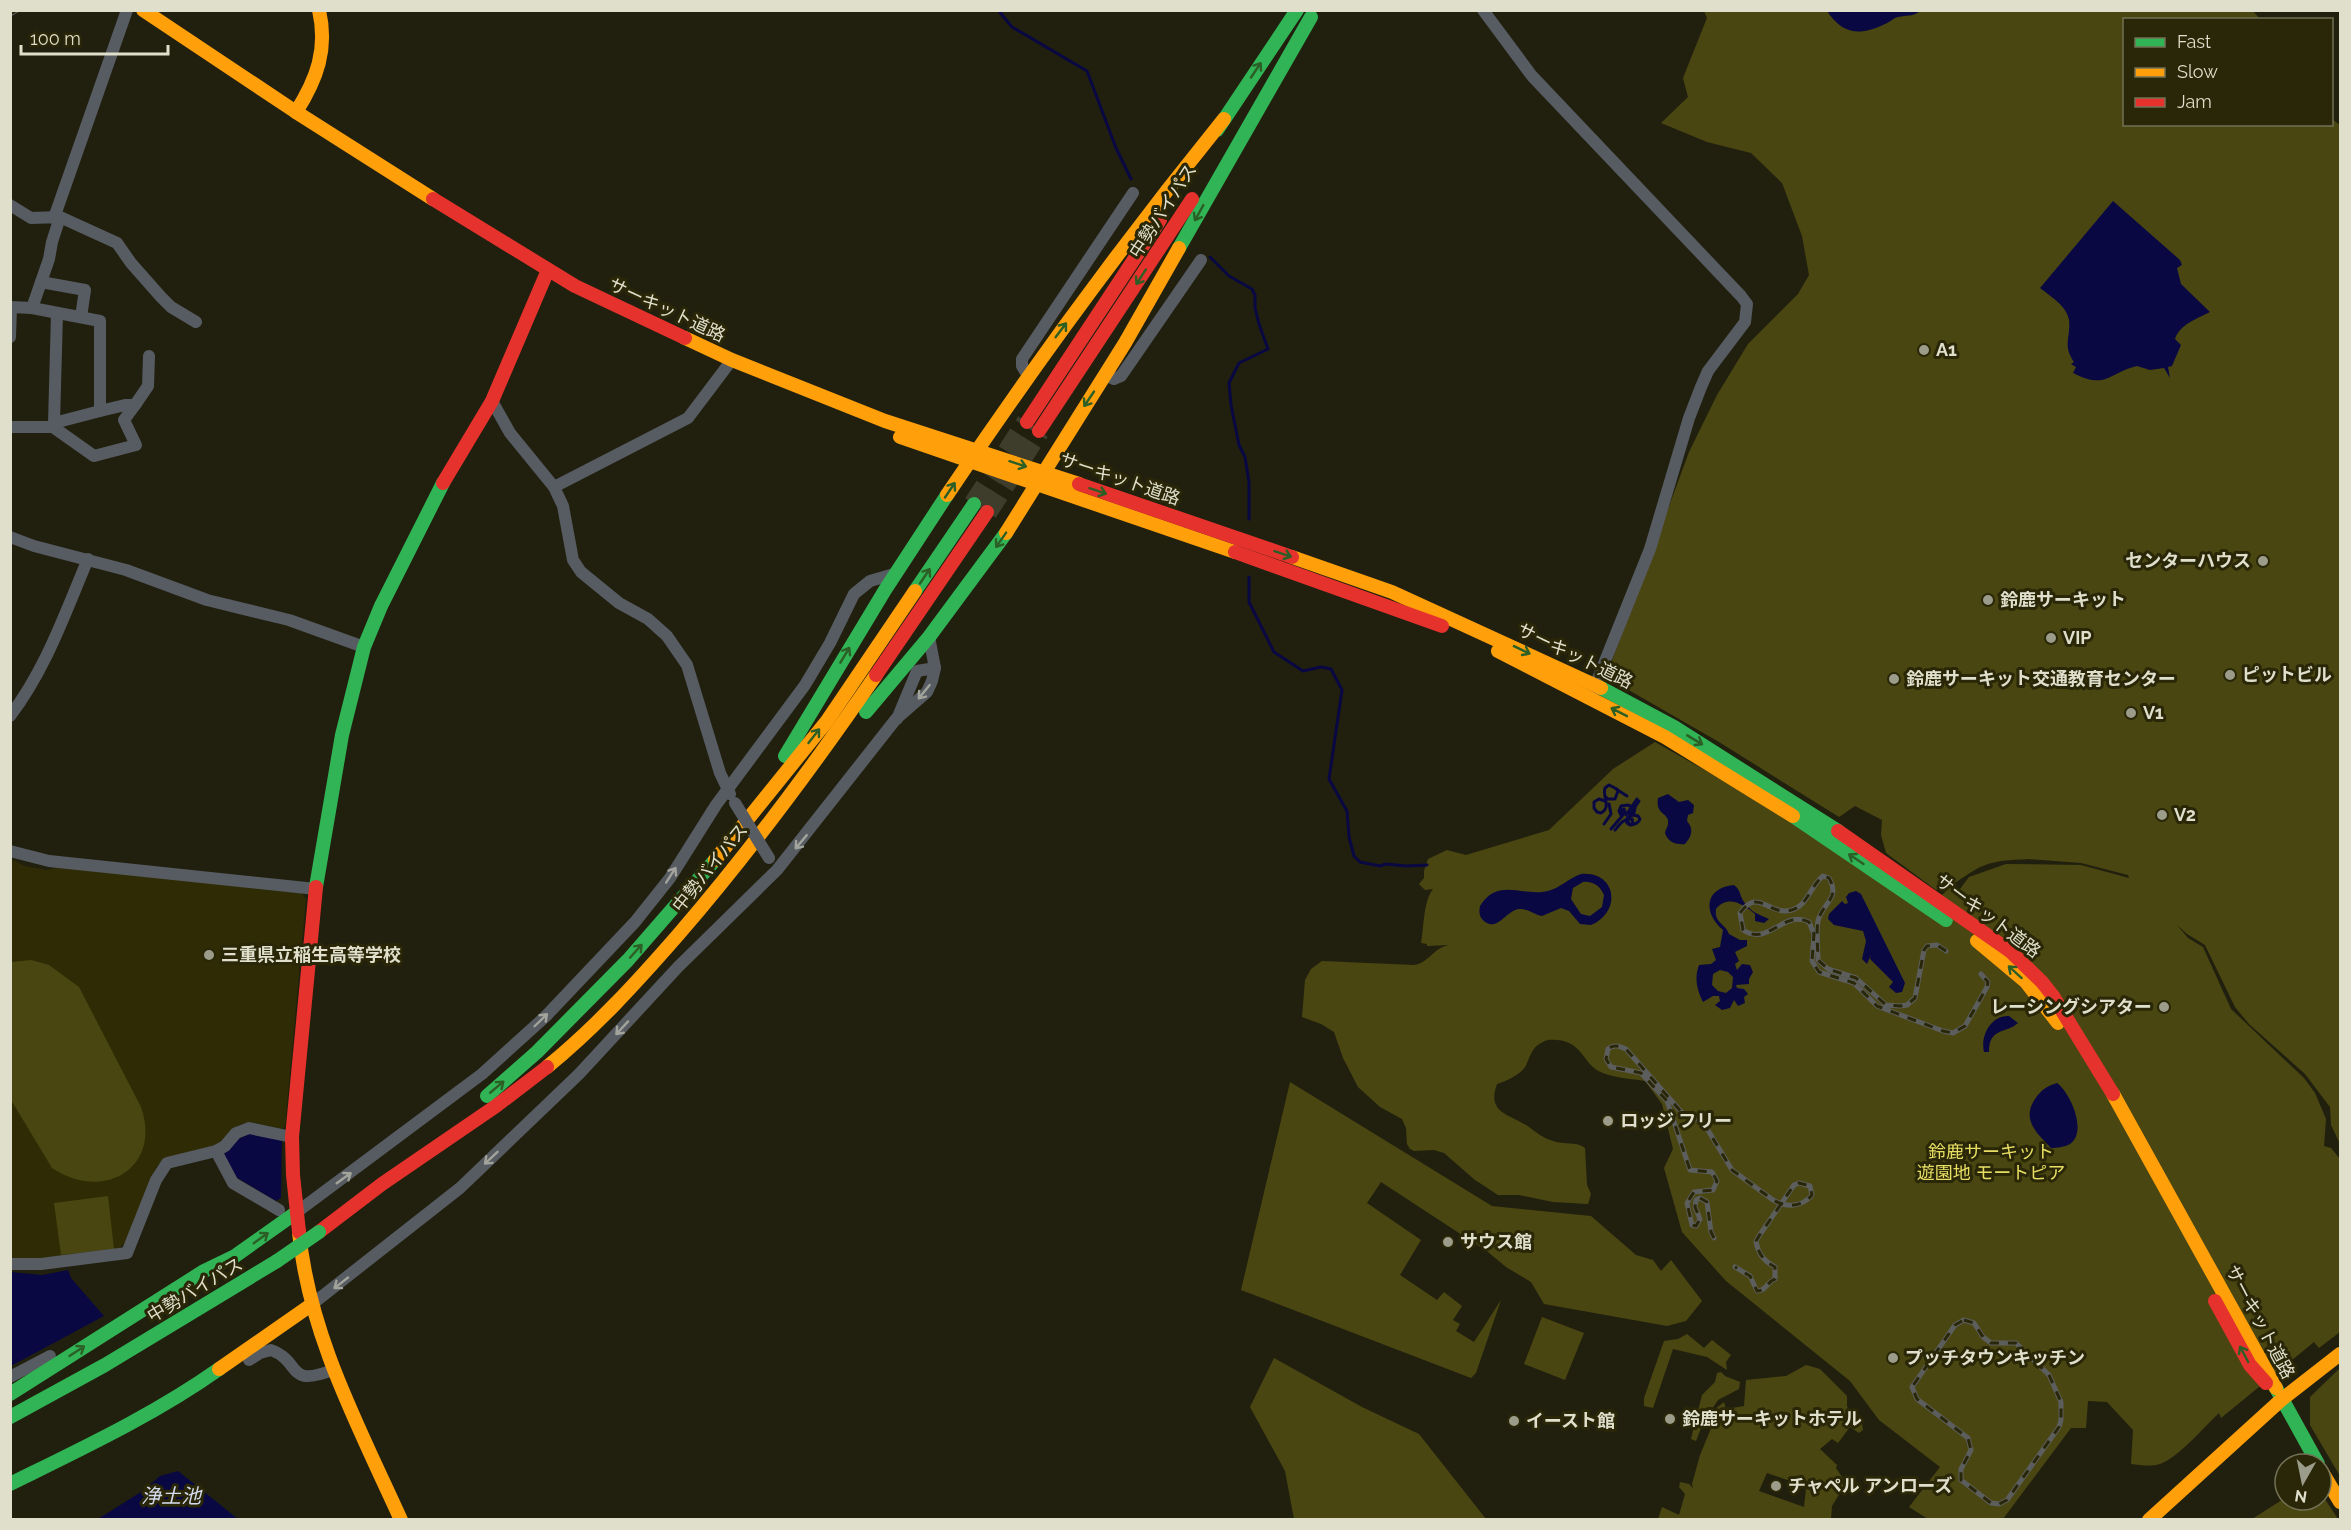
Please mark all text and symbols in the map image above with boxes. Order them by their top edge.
scale bar [21,18,168,56]
legend [2123,18,2333,126]
text: 100 m [30,28,81,49]
text: Fast [2177,31,2211,52]
text: Slow [2177,61,2218,82]
one-way arrow [1250,62,1262,79]
text: Jam [2177,91,2212,112]
street label: 中勢バイパス [1124,160,1201,262]
one-way arrow [1193,204,1204,222]
one-way arrow [1135,268,1148,285]
street label: サーキット道路 [606,273,729,346]
one-way arrow [1054,322,1067,338]
place label: A1 [1936,339,1957,360]
marker: A1 [1917,343,1931,357]
one-way arrow [1083,391,1095,407]
street label: サーキット道路 [1057,448,1183,509]
one-way arrow [1008,459,1027,470]
one-way arrow [944,483,956,499]
one-way arrow [1088,486,1107,497]
one-way arrow [995,531,1007,547]
one-way arrow [1273,550,1291,561]
place label: センターハウス [2125,550,2251,571]
marker: センターハウス [2256,554,2270,568]
one-way arrow [920,568,932,585]
place label: 鈴鹿サーキット [2000,589,2126,610]
marker: 鈴鹿サーキット [1981,593,1995,607]
street label: サーキット道路 [1514,618,1636,693]
place label: VIP [2063,627,2092,648]
marker: VIP [2044,631,2058,645]
one-way arrow [1512,644,1530,656]
one-way arrow [839,646,851,663]
place label: ピットビル [2242,664,2332,685]
place label: 鈴鹿サーキット交通教育センター [1906,668,2176,689]
marker: ピットビル [2223,668,2237,682]
marker: 鈴鹿サーキット交通教育センター [1887,672,1901,686]
one-way arrow [918,684,931,700]
place label: V1 [2143,702,2164,723]
one-way arrow [1611,706,1629,718]
marker: V1 [2124,706,2138,720]
one-way arrow [808,729,821,745]
one-way arrow [1686,734,1703,747]
place label: V2 [2174,804,2196,825]
marker: V2 [2155,808,2169,822]
street label: 中勢バイパス [668,819,752,916]
one-way arrow [794,834,807,850]
one-way arrow [1849,853,1865,865]
one-way arrow [665,867,677,884]
street label: サーキット道路 [1932,869,2045,962]
place label: 三重県立稲生高等学校 [221,944,401,965]
one-way arrow [629,944,643,959]
marker: 三重県立稲生高等学校 [202,948,216,962]
one-way arrow [2008,965,2023,979]
place label: レーシングシアター [1990,996,2152,1017]
marker: レーシングシアター [2157,1000,2171,1014]
one-way arrow [534,1013,549,1027]
one-way arrow [615,1021,629,1036]
one-way arrow [489,1081,505,1094]
place label: ロッジ フリー [1620,1110,1732,1131]
marker: ロッジ フリー [1601,1114,1615,1128]
park label: 鈴鹿サーキット 遊園地 モートピア [1917,1141,2065,1183]
one-way arrow [483,1151,498,1166]
one-way arrow [336,1172,352,1184]
one-way arrow [252,1231,268,1244]
place label: サウス館 [1460,1231,1532,1252]
marker: サウス館 [1441,1235,1455,1249]
street label: 中勢バイパス [143,1253,246,1326]
street label: サーキット道路 [2222,1261,2299,1382]
one-way arrow [333,1276,349,1289]
one-way arrow [68,1344,85,1356]
one-way arrow [2238,1346,2249,1364]
place label: プッチタウンキッチン [1905,1347,2085,1368]
marker: プッチタウンキッチン [1886,1351,1900,1365]
place label: 鈴鹿サーキットホテル [1682,1408,1862,1429]
place label: イースト館 [1526,1410,1615,1431]
marker: 鈴鹿サーキットホテル [1663,1412,1677,1426]
marker: イースト館 [1507,1414,1521,1428]
north arrow [2273,1452,2333,1512]
place label: チャペル アンローズ [1788,1475,1953,1496]
marker: チャペル アンローズ [1769,1479,1783,1493]
water label: 浄土池 [141,1484,203,1508]
text: N [2293,1486,2308,1507]

